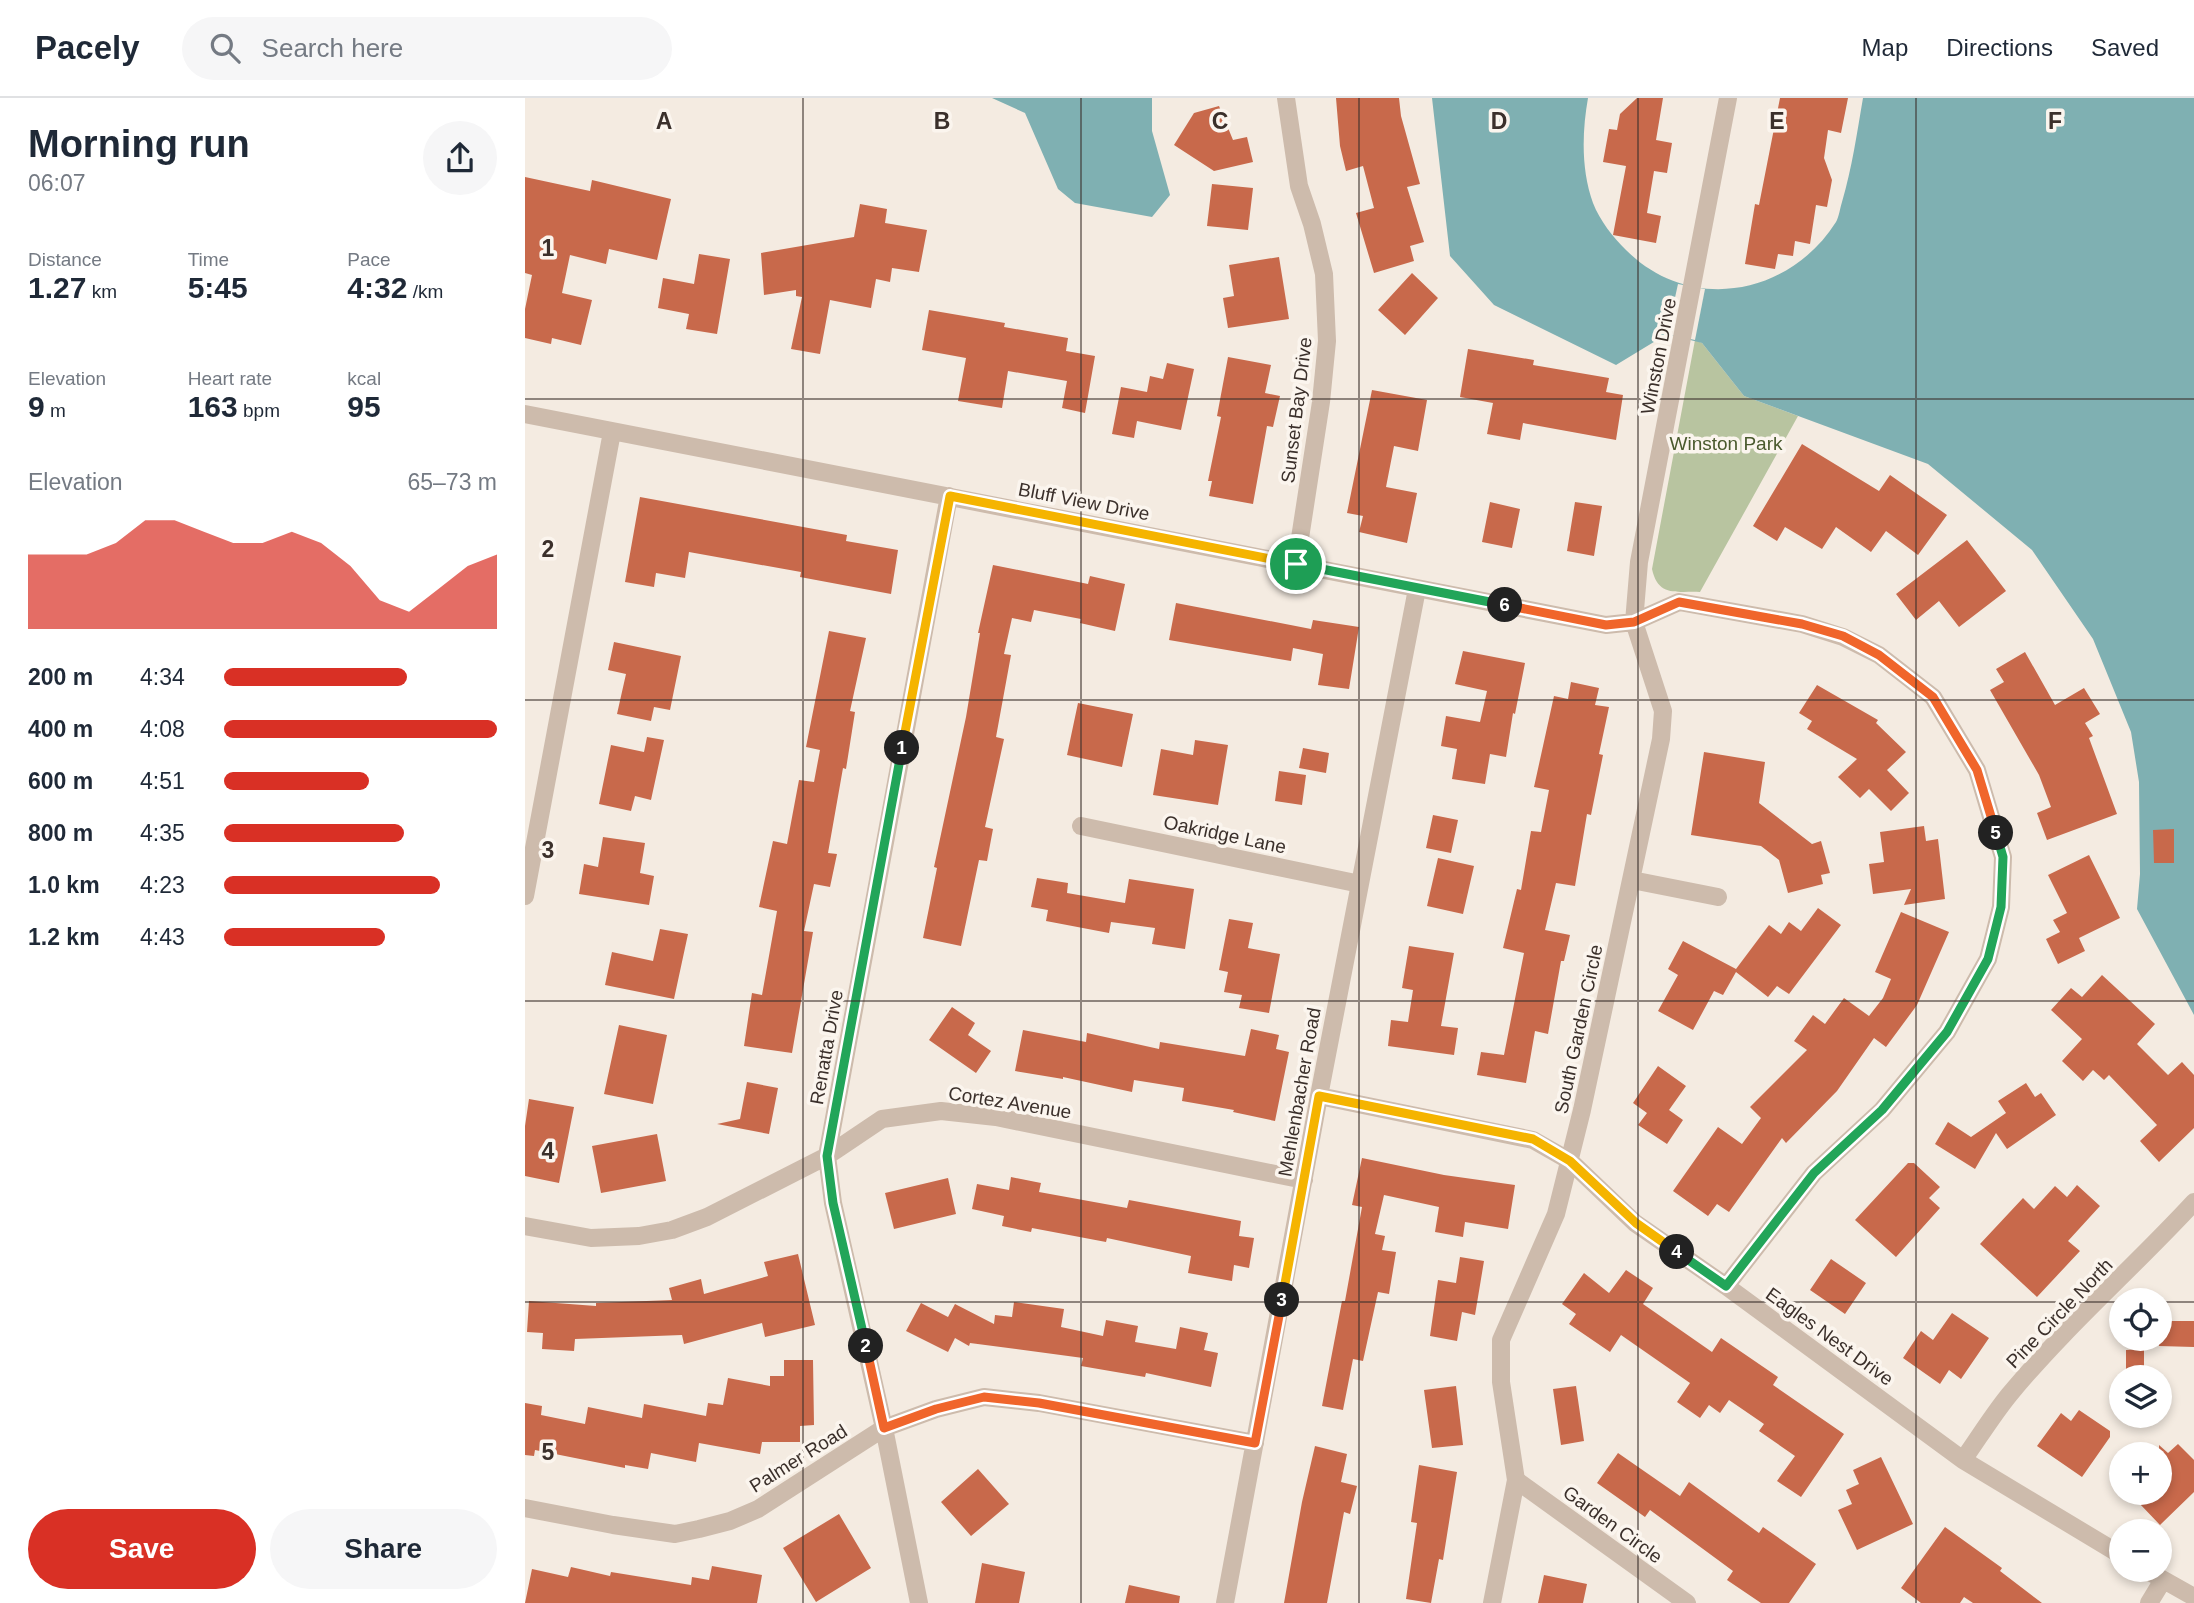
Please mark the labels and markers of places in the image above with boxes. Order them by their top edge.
pin [1266,534,1326,594]
pin: 6 [1487,588,1523,622]
pin: 1 [885,730,919,766]
pin: 5 [1979,816,2013,850]
pin: 4 [1659,1234,1695,1270]
pin: 3 [1265,1282,1299,1318]
pin: 2 [849,1328,883,1364]

